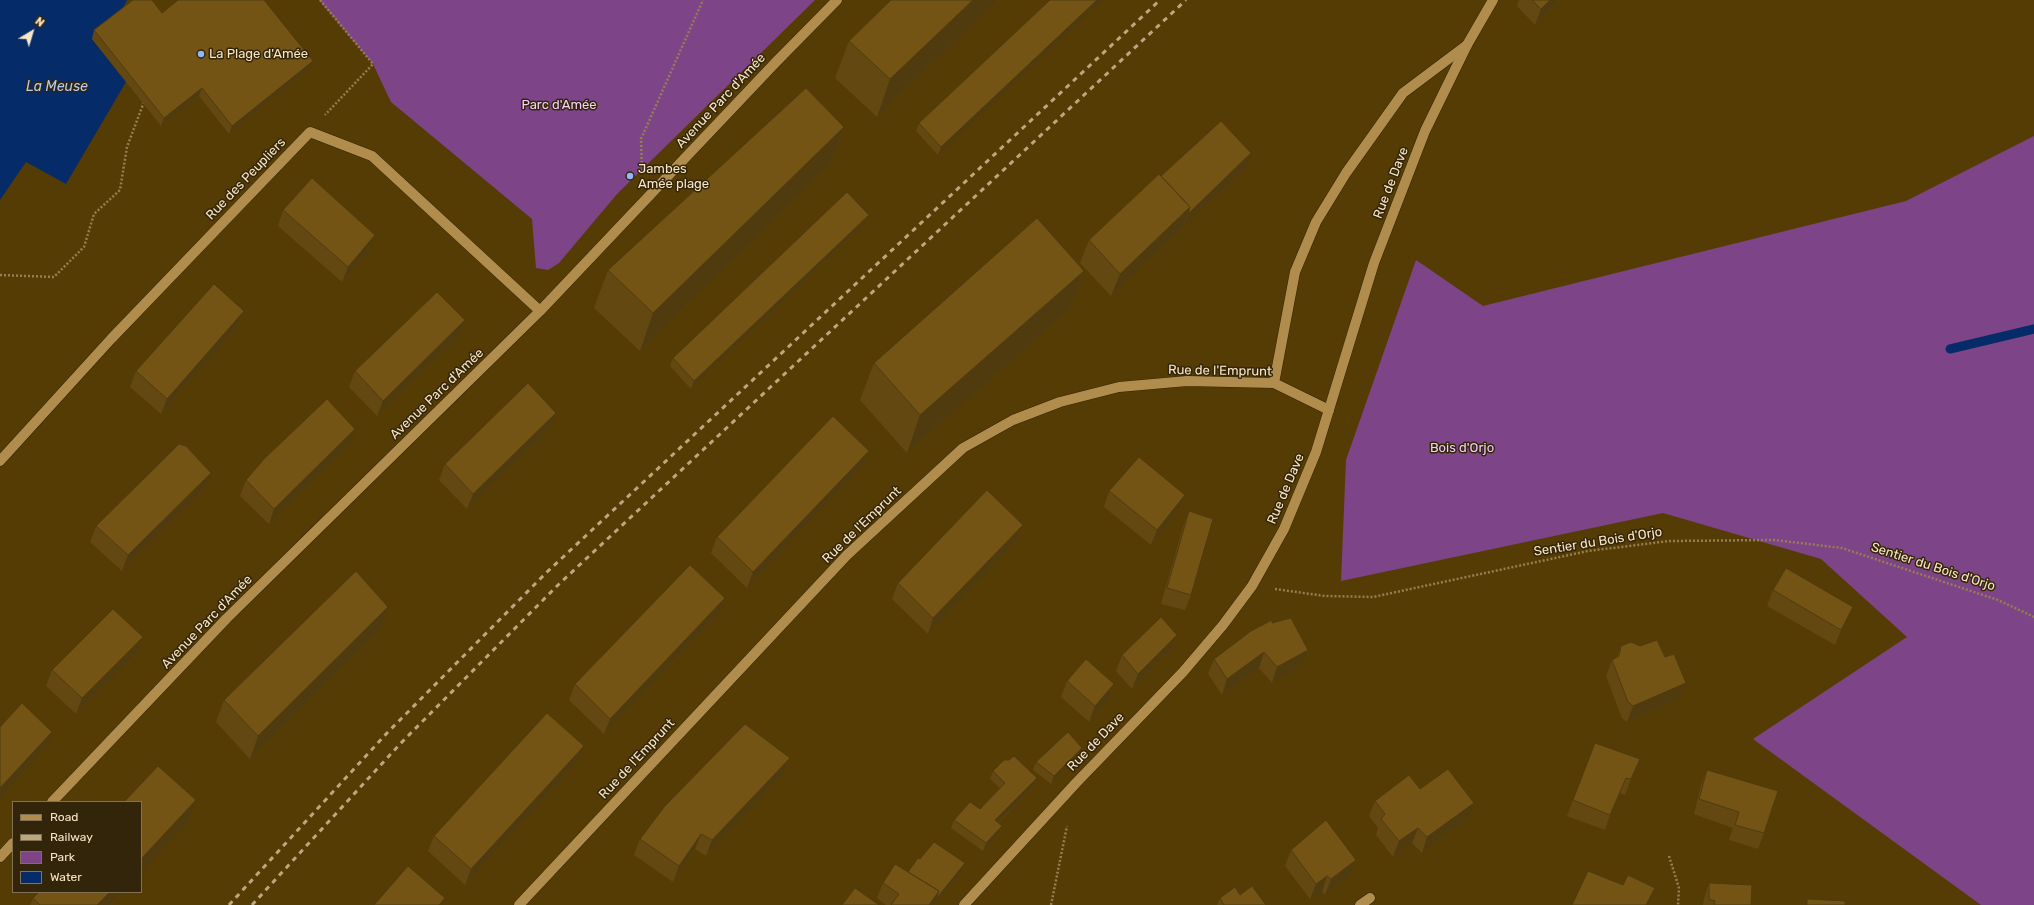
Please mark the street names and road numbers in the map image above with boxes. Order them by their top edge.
street label: Avenue Parc d'Amée [673,50,769,152]
street label: Rue des Peupliers [203,135,289,223]
street label: Rue de Dave [1370,145,1412,221]
street label: Avenue Parc d'Amée [387,345,487,443]
street label: Rue de l'Emprunt [1168,362,1272,380]
street label: Rue de Dave [1264,451,1308,527]
street label: Rue de l'Emprunt [819,483,905,567]
street label: Sentier du Bois d'Orjo [1533,524,1663,560]
street label: Sentier du Bois d'Orjo [1869,540,1997,594]
street label: Avenue Parc d'Amée [158,572,256,672]
street label: Rue de Dave [1064,710,1128,774]
street label: Rue de l'Emprunt [596,716,678,802]

